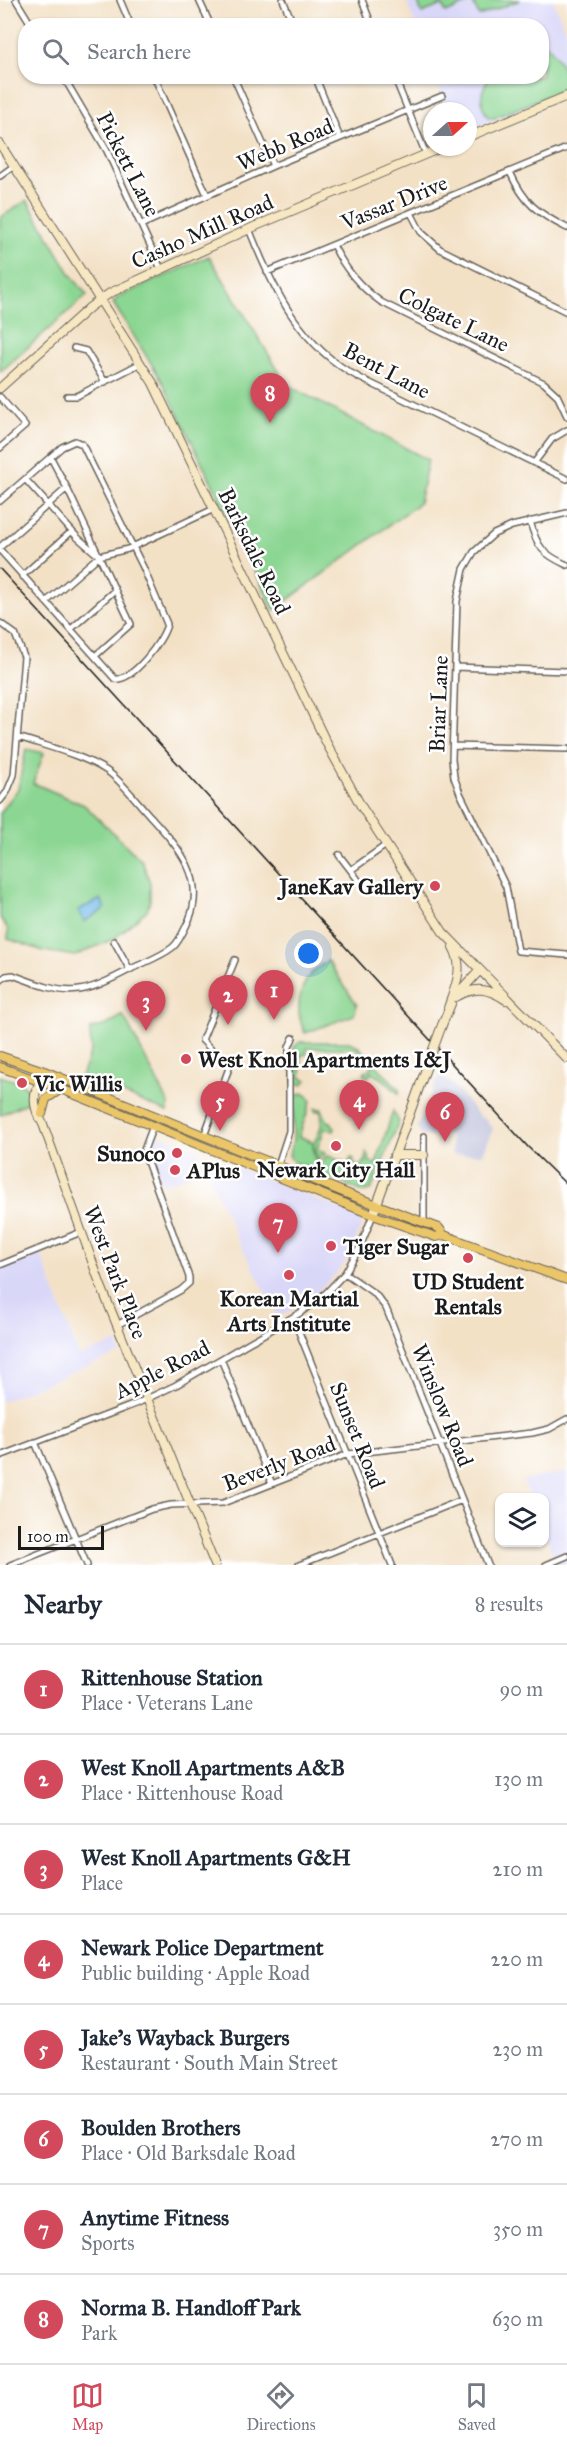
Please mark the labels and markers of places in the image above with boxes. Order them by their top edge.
pin: 8 [250,374,290,423]
place label: JaneKav Gallery [277,873,425,901]
marker: JaneKav Gallery [428,879,442,893]
pin: 1 [254,970,294,1020]
pin: 2 [208,976,248,1025]
pin: 3 [126,982,166,1031]
place label: West Knoll Apartments I&J [198,1046,452,1074]
marker: West Knoll Apartments I&J [179,1052,193,1066]
place label: Vic Willis [33,1070,122,1097]
marker: Vic Willis [15,1076,29,1090]
pin: 4 [340,1080,378,1130]
pin: 5 [200,1082,240,1131]
pin: 6 [426,1092,464,1142]
marker: Newark City Hall [329,1139,343,1153]
place label: Sunoco [97,1140,165,1167]
marker: Sunoco [170,1146,184,1160]
place label: Newark City Hall [257,1156,416,1183]
place label: APlus [185,1157,240,1184]
marker: APlus [168,1163,182,1177]
pin: 7 [258,1204,298,1253]
place label: Tiger Sugar [342,1233,449,1260]
marker: Tiger Sugar [324,1239,338,1253]
marker: UD Student Rentals [461,1251,475,1265]
marker: Korean Martial Arts Institute [282,1268,296,1282]
place label: UD Student Rentals [412,1268,524,1320]
place label: Korean Martial Arts Institute [220,1285,360,1337]

